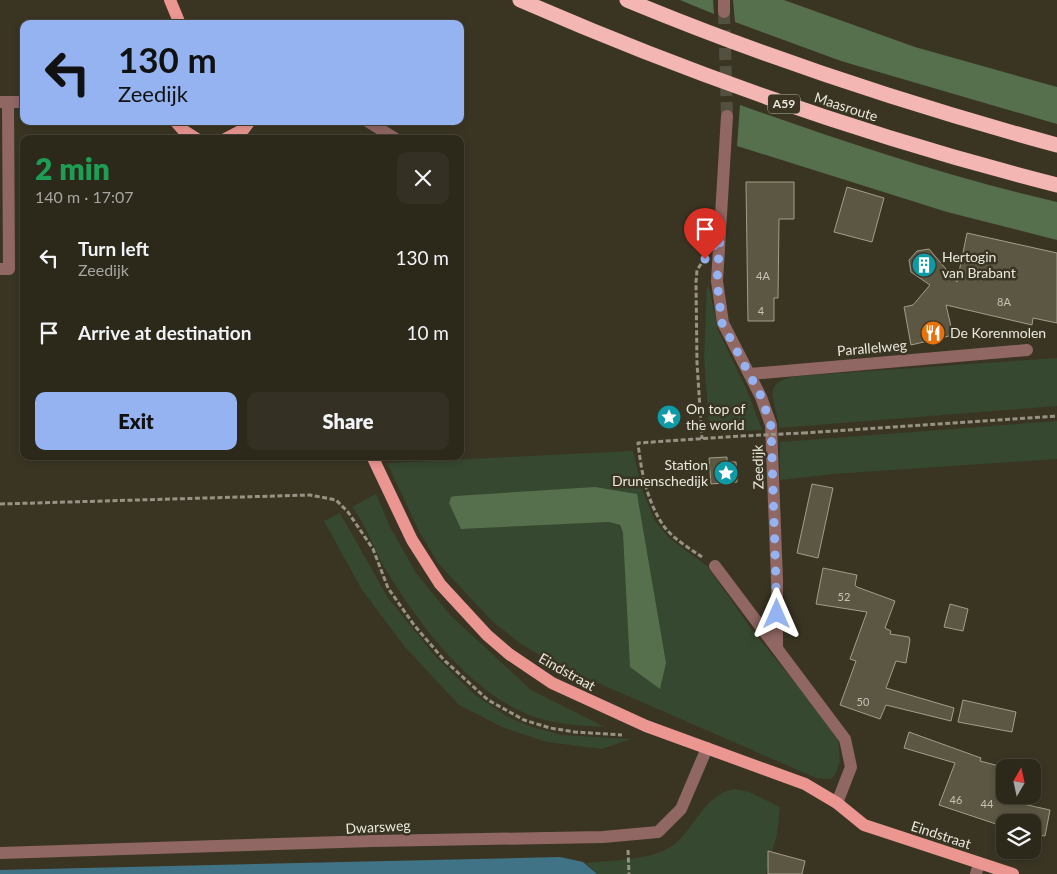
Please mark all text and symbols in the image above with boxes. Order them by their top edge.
text: 130 m [118,38,217,80]
icon: left [35,40,100,105]
text: Zeedijk [118,80,188,107]
street label: Maasroute [812,88,880,125]
road number: A59 [768,95,800,114]
text: 2 min [35,150,110,186]
button: close [397,152,449,204]
text: 140 m · 17:07 [35,187,134,206]
pin [684,208,726,259]
icon: arrive [691,215,719,243]
text: Turn left [78,237,149,260]
icon: left [35,244,63,272]
text: 130 m [395,246,449,269]
place label: Hertogin van Brabant [942,248,1016,281]
building icon: Hertogin van Brabant [911,252,937,278]
text: Zeedijk [78,260,129,279]
house number: 4A [756,269,770,282]
house number: 8A [997,295,1011,308]
house number: 4 [758,304,765,317]
icon: arrive [35,319,63,347]
restaurant icon: De Korenmolen [920,320,946,346]
text: Arrive at destination [78,321,251,344]
text: 10 m [406,321,449,344]
place label: De Korenmolen [950,324,1046,341]
street label: Parallelweg [836,336,908,359]
button: Exit [35,392,237,450]
button: Share [247,392,449,450]
place label: On top of the world [686,400,746,433]
place icon: On top of the world [656,404,682,430]
street label: Zeedijk [749,444,766,489]
place label: Station Drunenschedijk [612,456,709,489]
place icon: Station Drunenschedijk [713,460,739,486]
position arrow [750,587,802,639]
house number: 52 [838,590,850,603]
street label: Eindstraat [536,649,598,694]
house number: 50 [857,695,870,708]
north arrow [996,759,1041,804]
map controls [996,759,1041,859]
house number: 46 [950,793,962,806]
house number: 44 [981,797,994,810]
button: layers [996,814,1041,859]
street label: Dwarsweg [345,816,411,837]
street label: Eindstraat [909,817,973,852]

